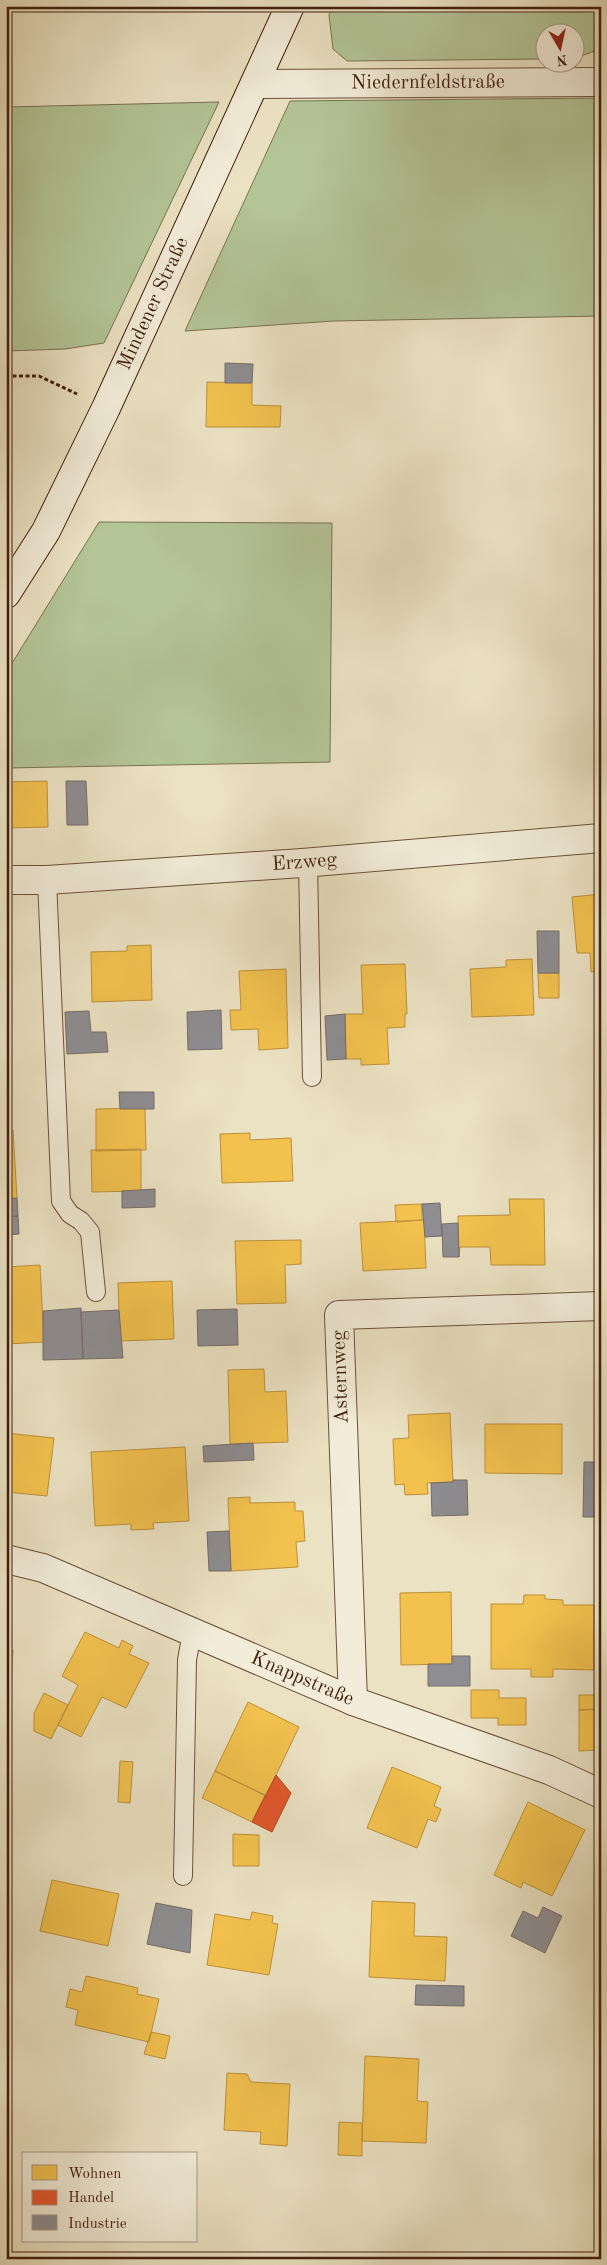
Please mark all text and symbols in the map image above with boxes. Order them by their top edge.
north arrow [534,22,584,72]
text: N [555,52,568,68]
street label: Niedernfeldstraße [351,73,505,93]
street label: Mindener Straße [115,234,193,373]
street label: Erzweg [271,850,338,875]
street label: Asternweg [329,1330,353,1424]
street label: Knappstraße [248,1648,357,1710]
legend [22,2152,198,2242]
text: Wohnen [68,2167,121,2182]
text: Handel [68,2191,114,2206]
text: Industrie [68,2217,127,2232]

